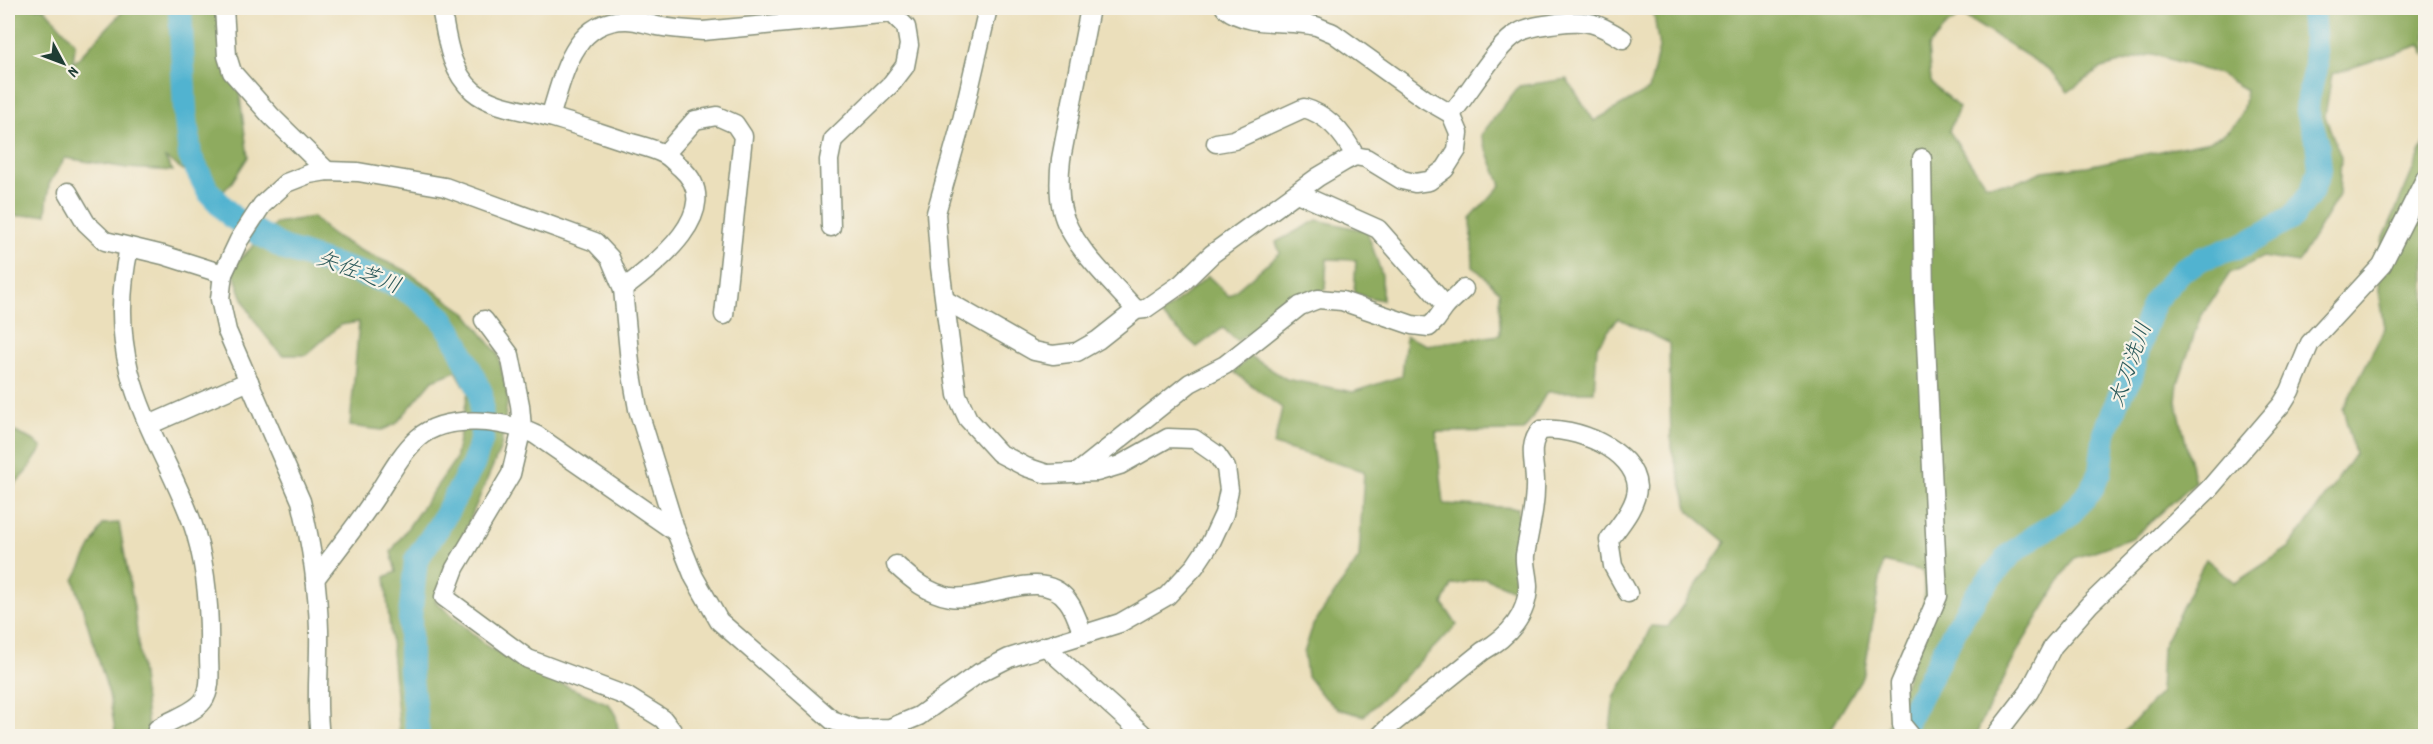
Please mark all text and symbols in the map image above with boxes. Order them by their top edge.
north arrow [33,33,93,93]
text: N [61,61,84,82]
water label: 矢佐芝川 [311,244,405,304]
water label: 太刀洗川 [2102,318,2162,412]

